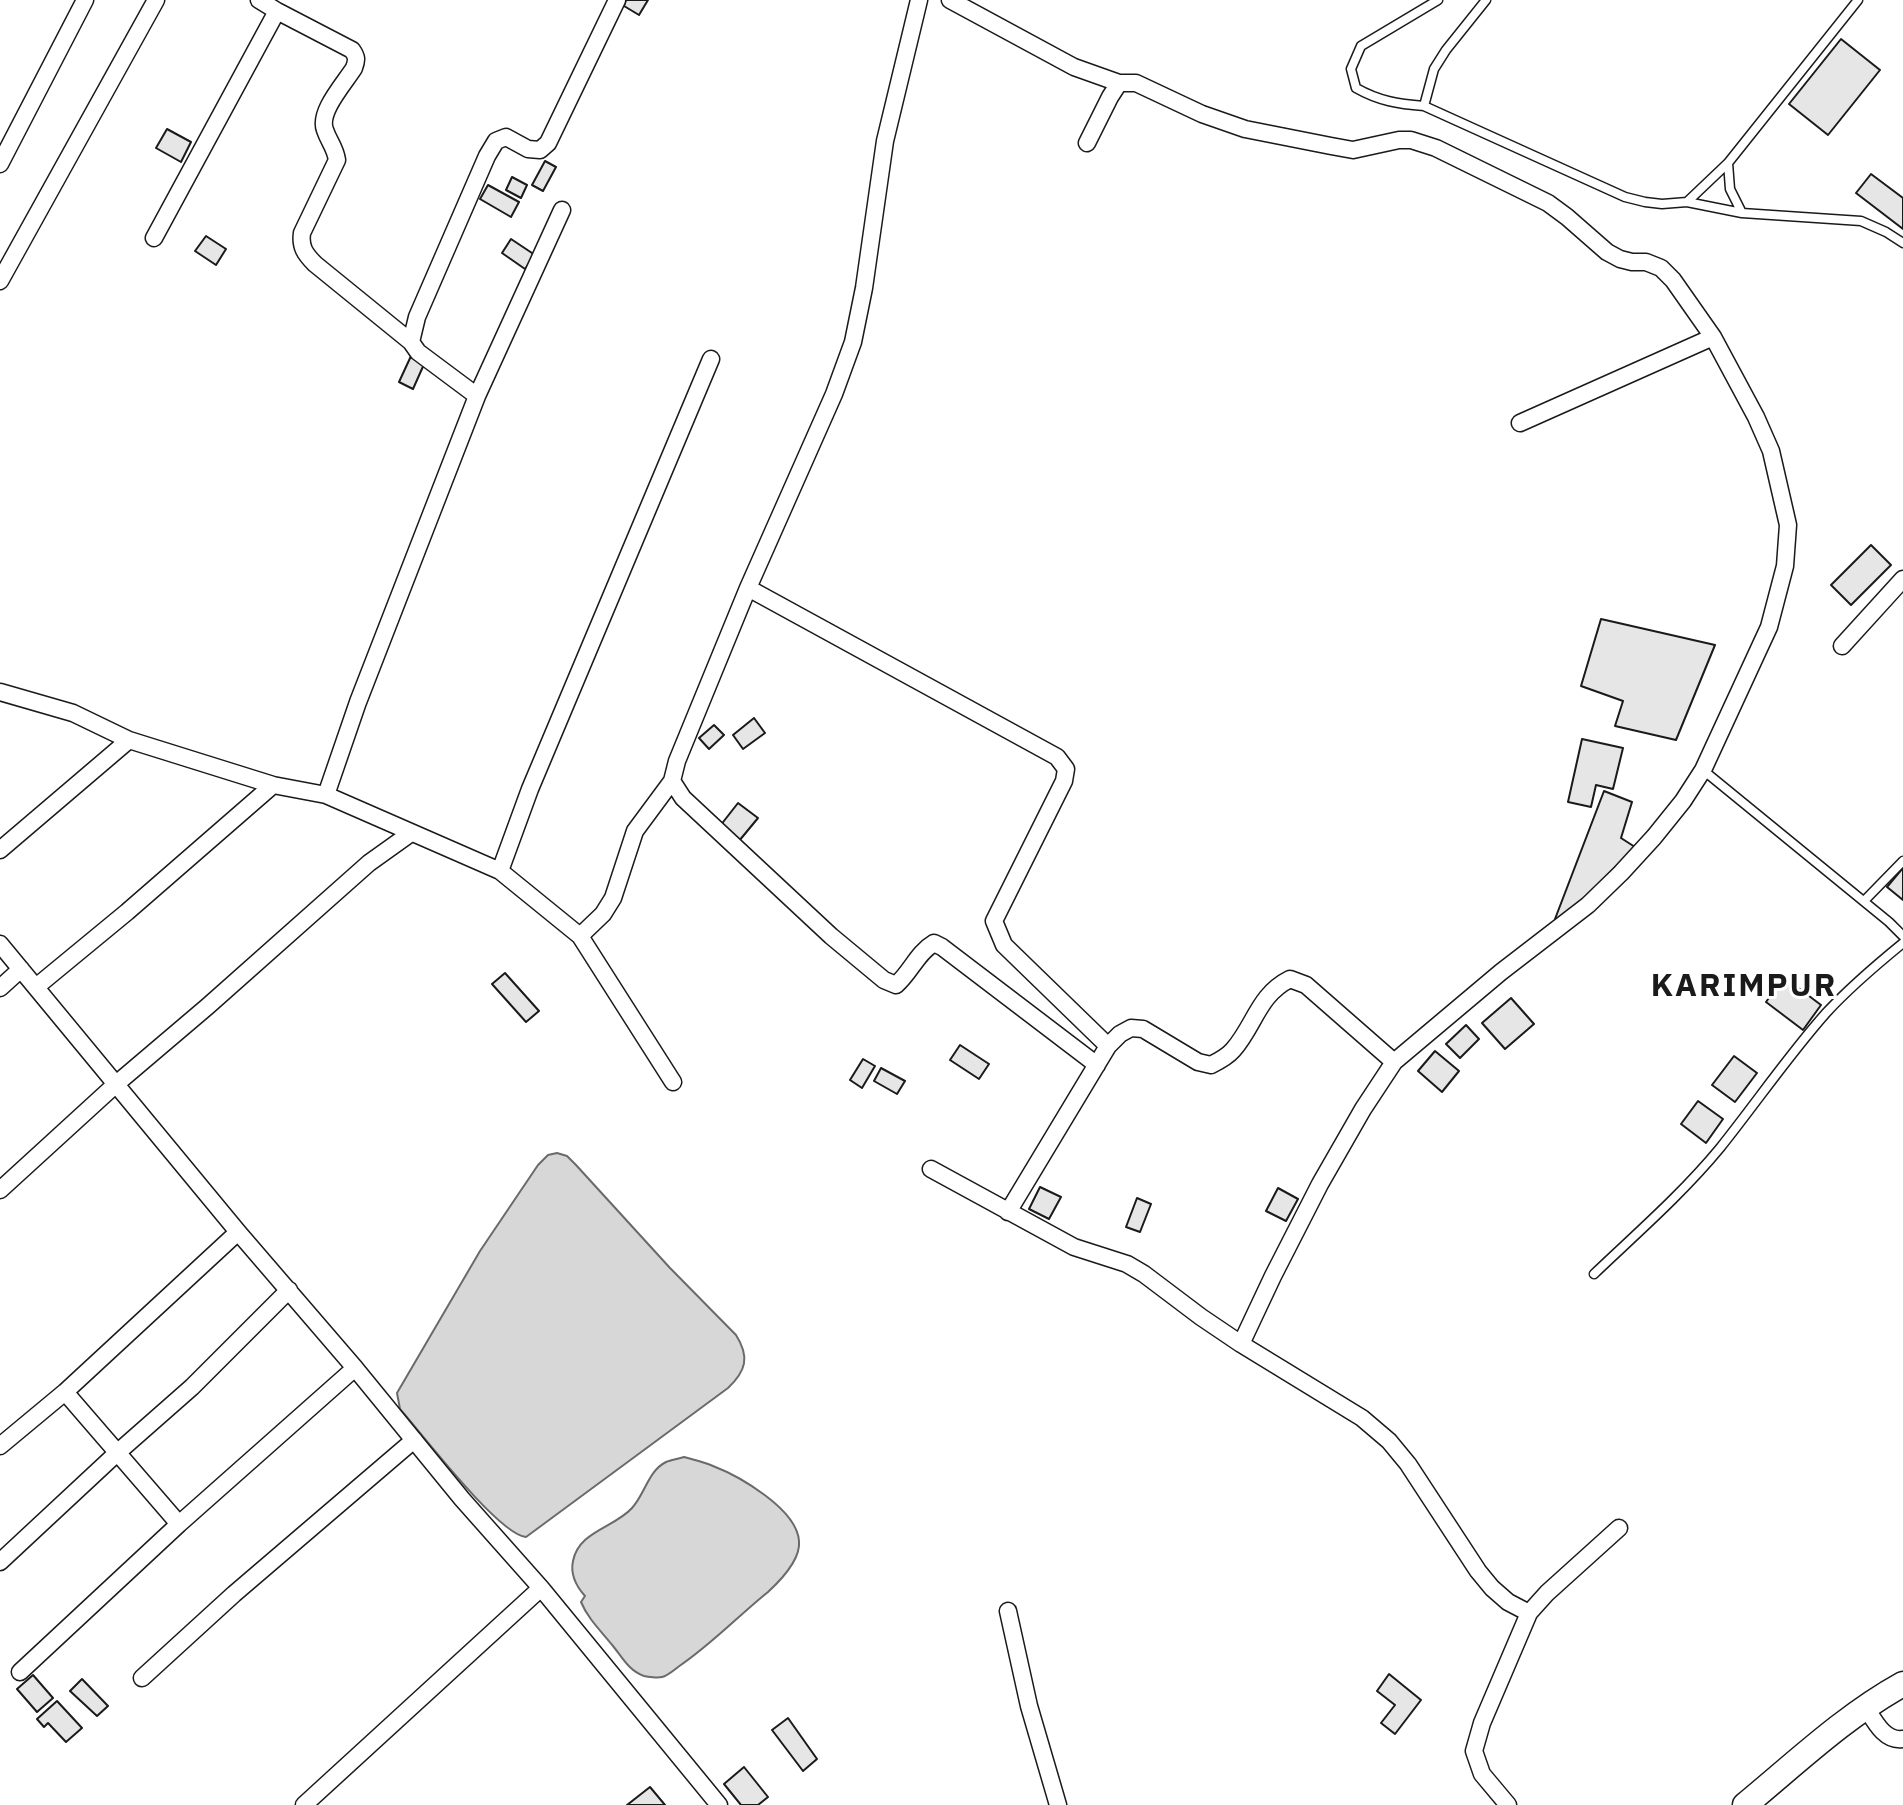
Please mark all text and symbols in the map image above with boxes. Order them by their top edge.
district label: KARIMPUR [1651,968,1837,1006]

